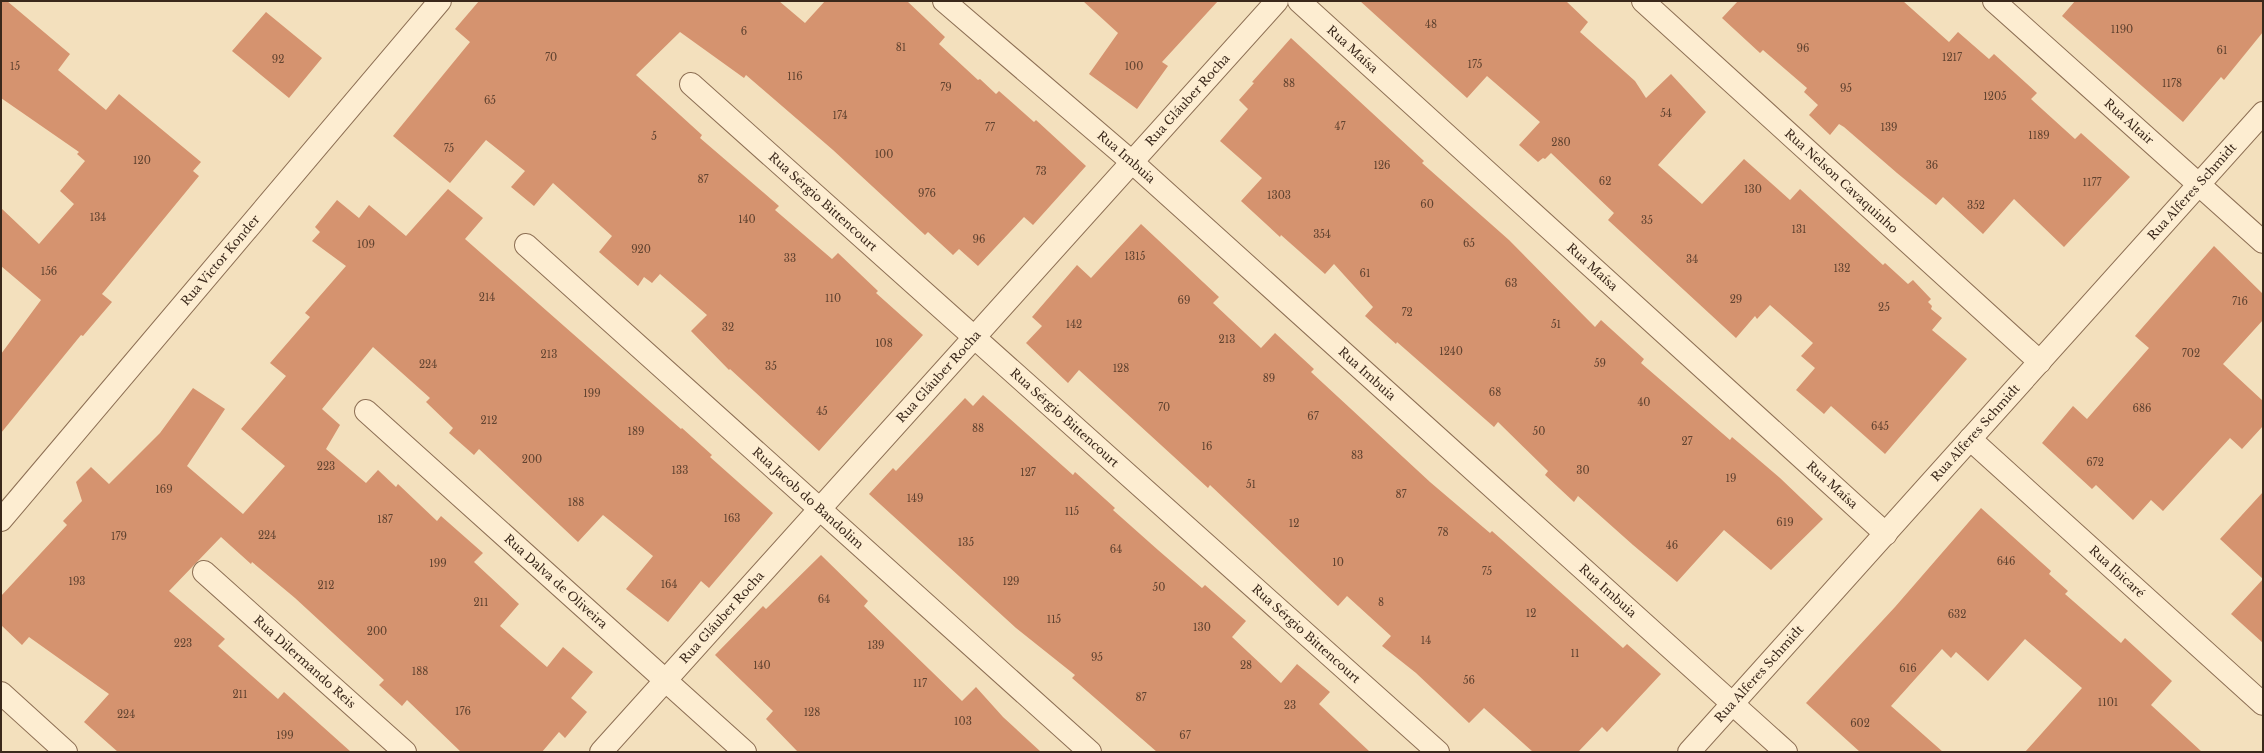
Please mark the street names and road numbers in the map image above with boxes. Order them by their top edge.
street label: Rua Maísa [1324,22,1381,76]
street label: Rua Gláuber Rocha [1142,50,1233,149]
street label: Rua Altair [2101,95,2157,148]
street label: Rua Nelson Cavaquinho [1782,126,1902,236]
street label: Rua Imbuia [1094,128,1159,187]
street label: Rua Alferes Schmidt [2144,140,2240,243]
street label: Rua Sérgio Bittencourt [766,149,881,254]
street label: Rua Victor Konder [178,212,263,308]
street label: Rua Maísa [1564,240,1621,294]
street label: Rua Gláuber Rocha [893,327,984,425]
street label: Rua Imbuia [1336,344,1399,404]
street label: Rua Sérgio Bittencourt [1007,365,1123,470]
street label: Rua Alferes Schmidt [1928,381,2023,484]
street label: Rua Jacob do Bandolim [749,444,867,552]
street label: Rua Maísa [1804,458,1861,512]
street label: Rua Dalva de Oliveira [501,531,611,632]
street label: Rua Ibicaré [2086,542,2148,601]
street label: Rua Imbuia [1576,561,1640,621]
street label: Rua Gláuber Rocha [676,568,767,666]
street label: Rua Sérgio Bittencourt [1249,581,1364,686]
street label: Rua Dilermando Reis [251,612,359,711]
street label: Rua Alferes Schmidt [1711,622,1807,725]

